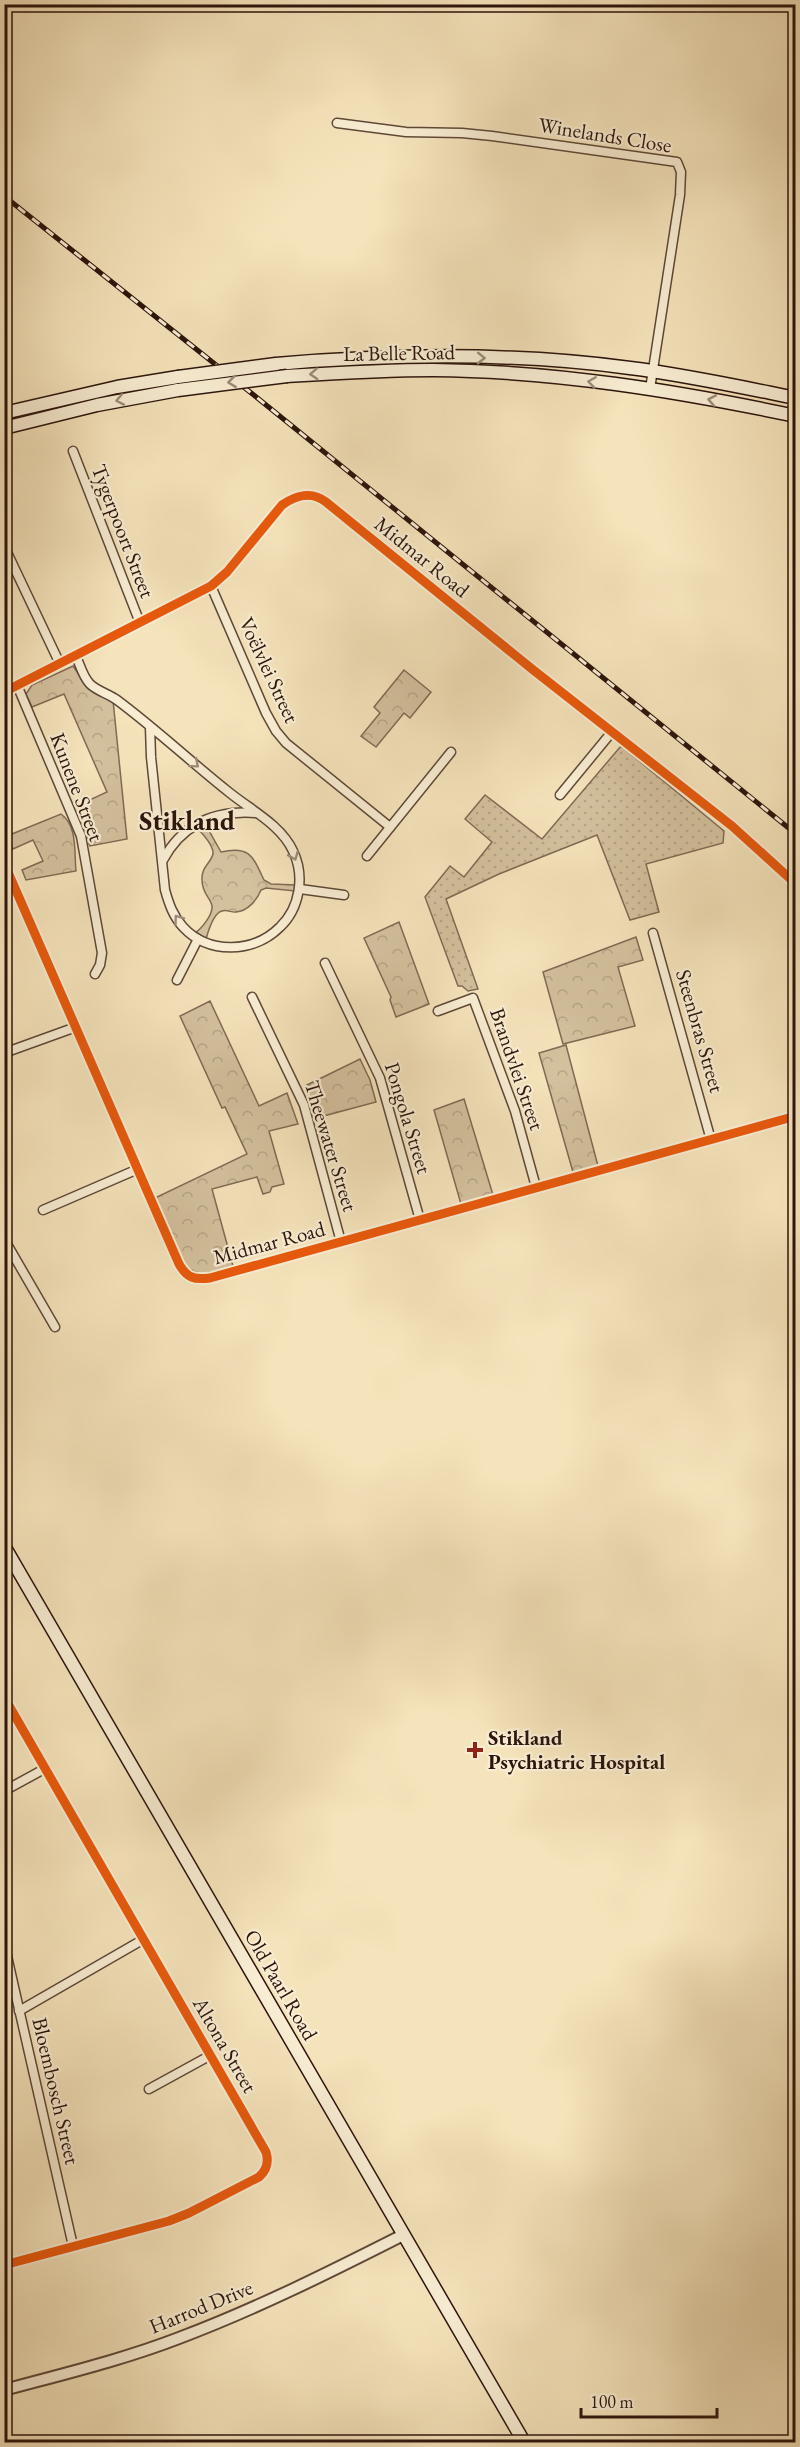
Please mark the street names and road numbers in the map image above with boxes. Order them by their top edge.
street label: Winelands Close [536,111,674,158]
street label: La Belle Road [343,338,455,367]
street label: Tygerpoort Street [86,460,162,602]
street label: Midmar Road [369,510,476,603]
street label: Voëlvlei Street [233,613,306,727]
street label: Kunene Street [44,729,111,845]
street label: Steenbras Street [670,966,731,1096]
street label: Brandvlei Street [484,1004,551,1134]
street label: Pongola Street [379,1059,438,1177]
street label: Theewater Street [299,1077,364,1215]
street label: Midmar Road [210,1215,328,1270]
street label: Old Paarl Road [239,1925,324,2045]
street label: Altona Street [187,1991,264,2098]
street label: Bloembosch Street [26,2015,87,2167]
street label: Harrod Drive [145,2274,257,2340]

